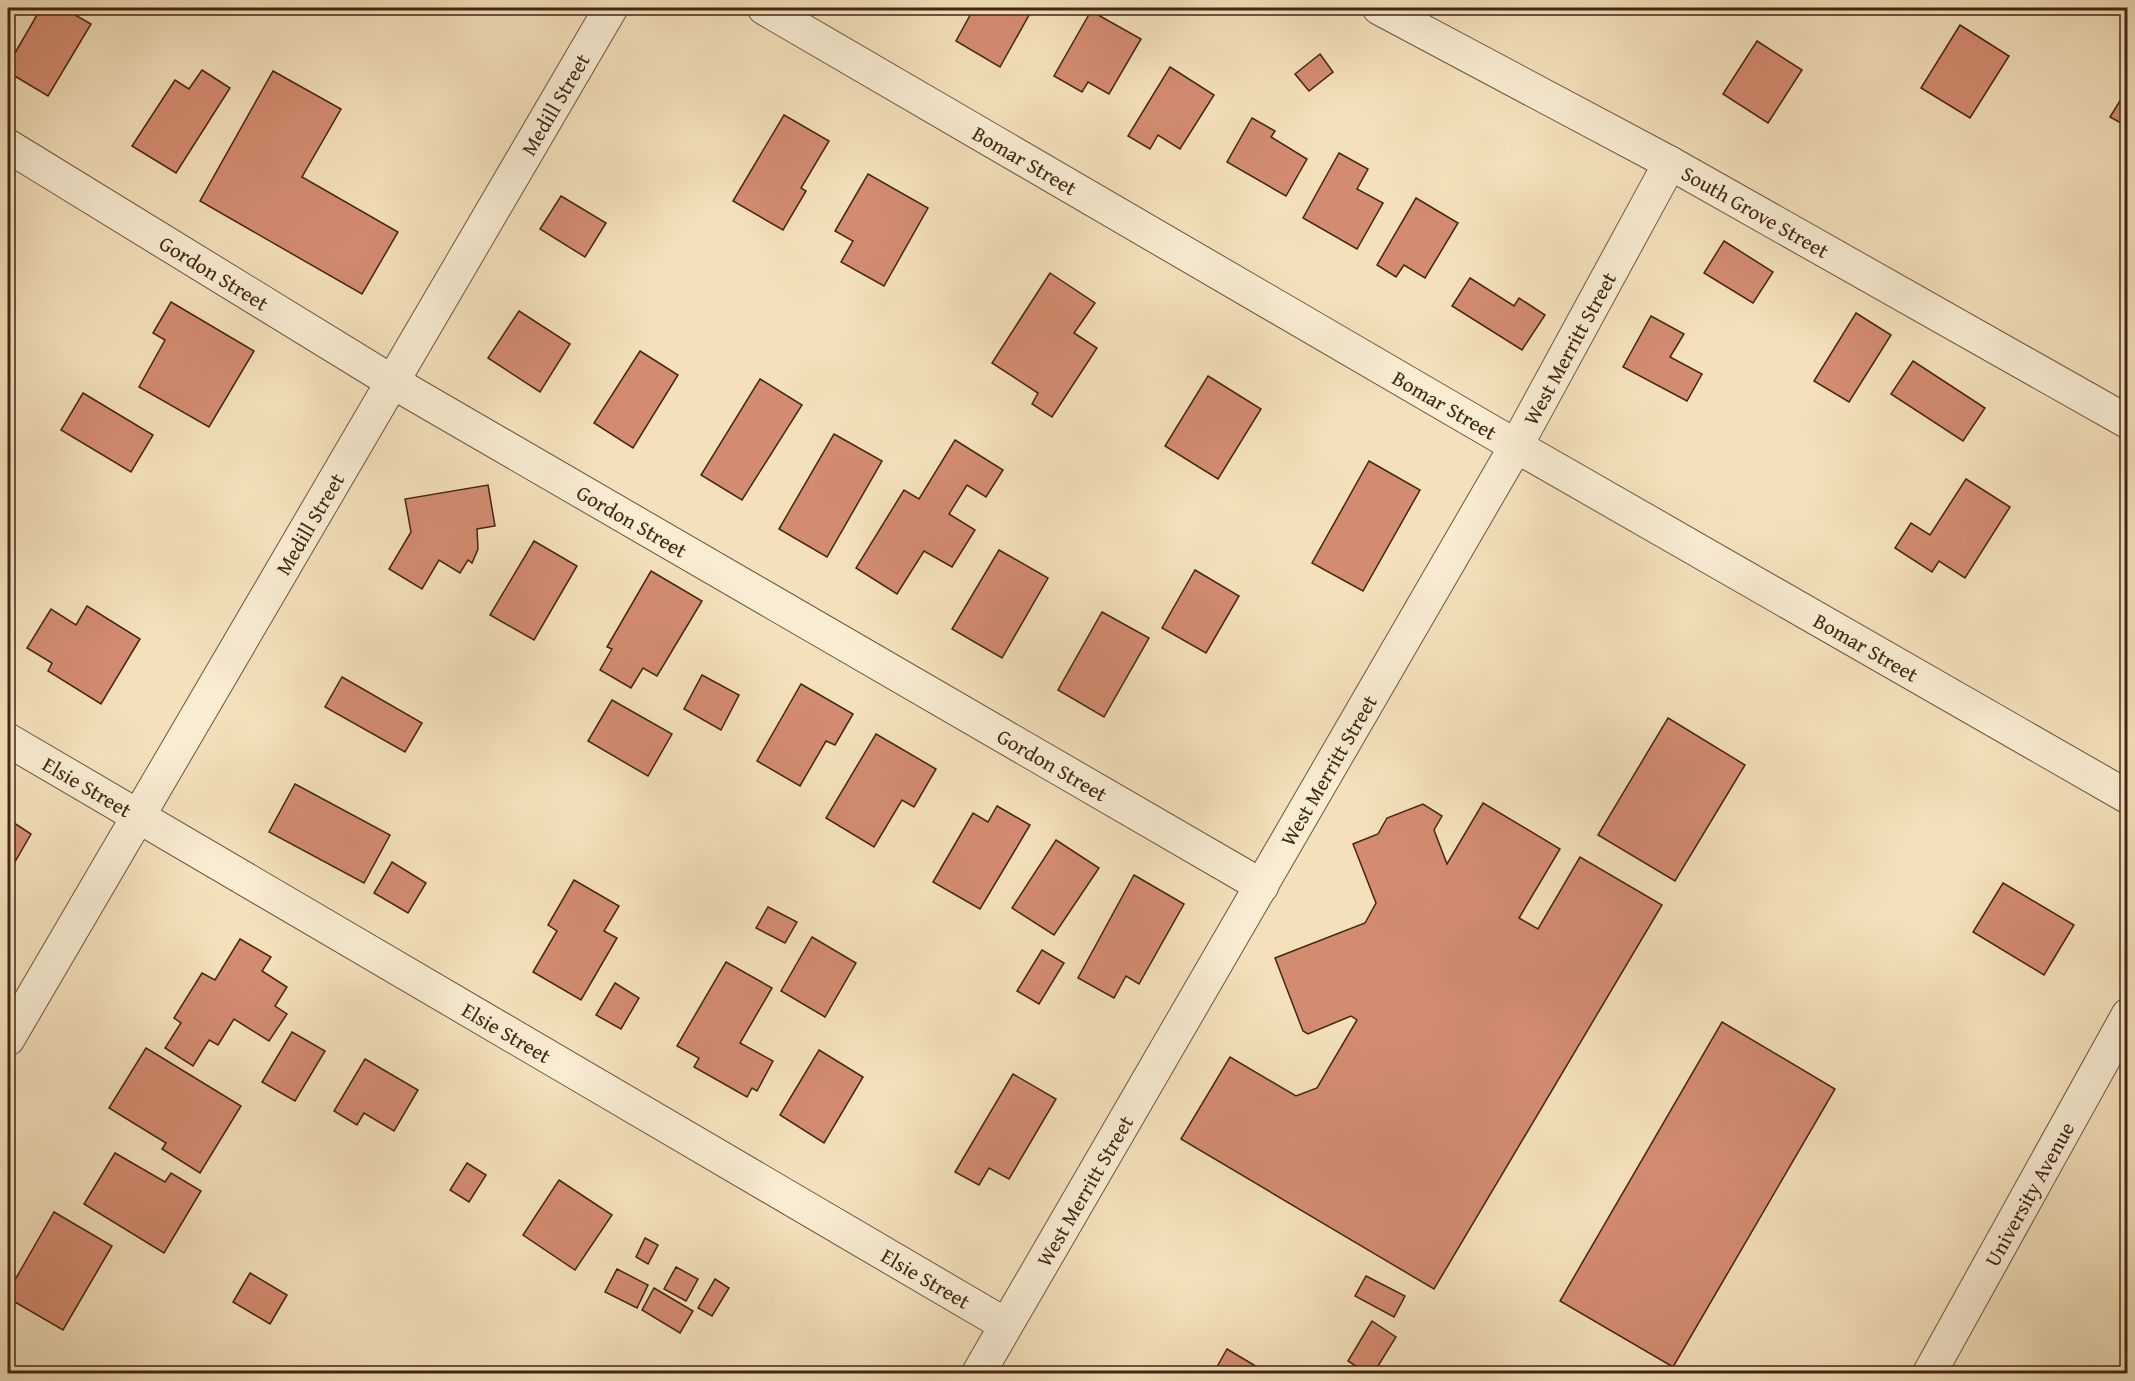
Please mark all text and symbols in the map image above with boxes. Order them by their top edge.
street label: Medill Street [513,47,597,161]
street label: Bomar Street [967,117,1083,203]
street label: South Grove Street [1676,157,1835,266]
street label: Gordon Street [154,227,275,318]
street label: West Merritt Street [1515,266,1624,430]
street label: Bomar Street [1387,362,1503,448]
street label: Medill Street [267,466,352,581]
street label: Gordon Street [571,476,694,565]
street label: Bomar Street [1808,605,1925,689]
street label: West Merritt Street [1272,688,1384,852]
street label: Gordon Street [991,720,1114,809]
street label: Elsie Street [37,748,138,825]
street label: Elsie Street [456,994,557,1071]
street label: West Merritt Street [1028,1109,1141,1272]
street label: University Avenue [1976,1116,2082,1272]
street label: Elsie Street [876,1240,977,1317]

